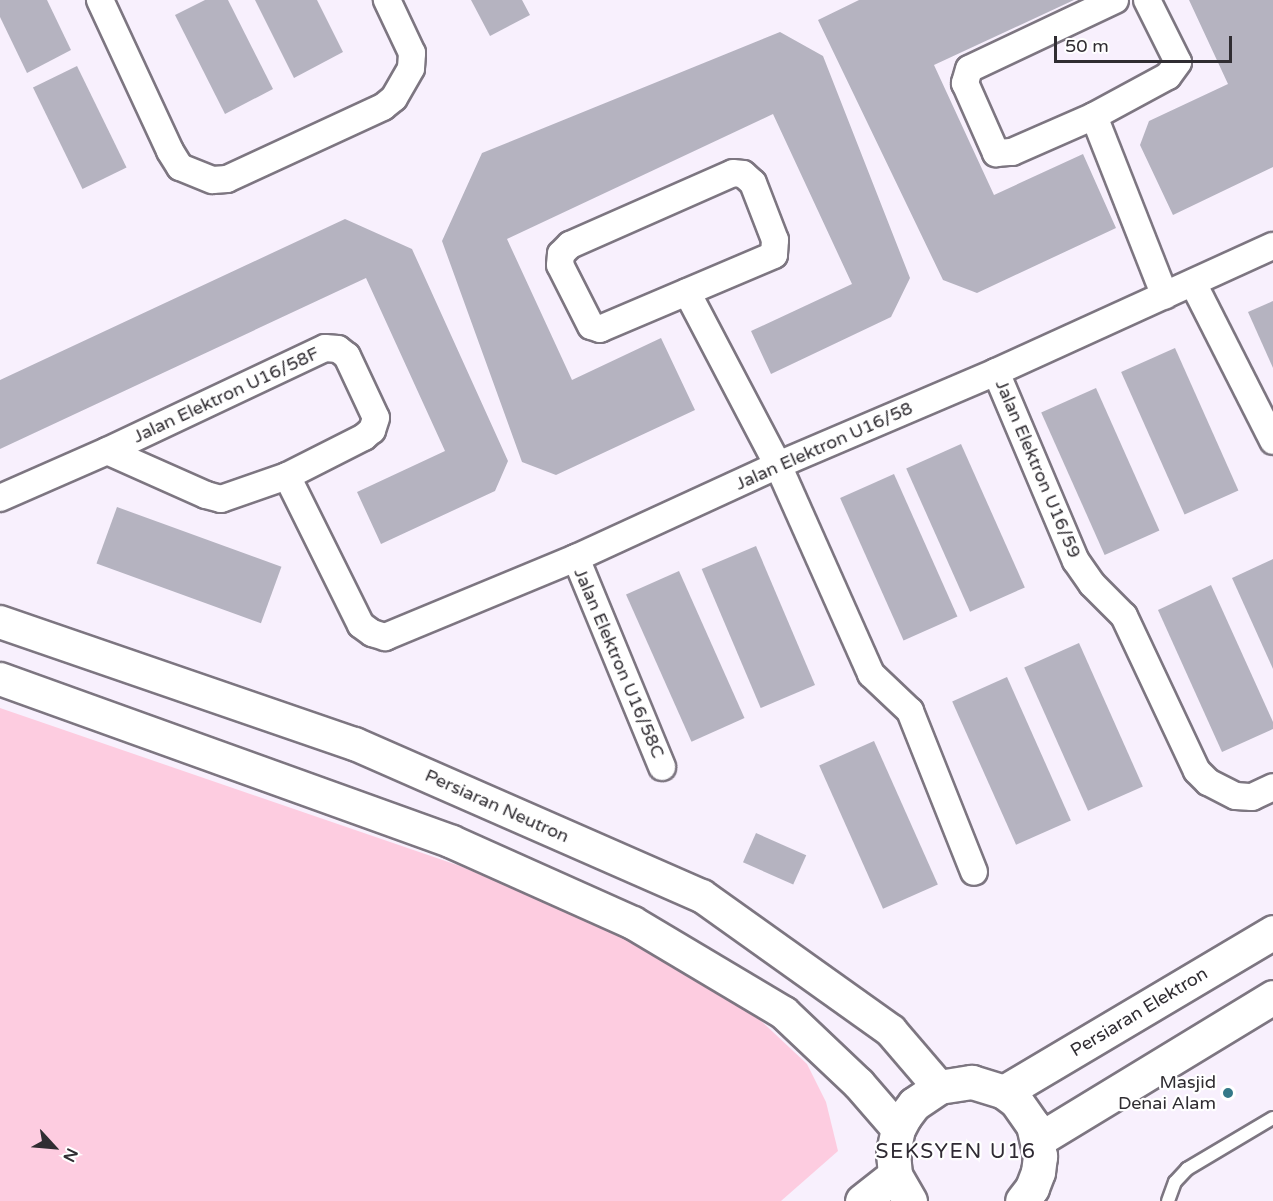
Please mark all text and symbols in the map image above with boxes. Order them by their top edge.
scale bar [1057,24,1236,62]
text: 50 m [1065,35,1109,57]
street label: Jalan Elektron U16/58F [130,342,322,448]
street label: Jalan Elektron U16/59 [991,377,1085,561]
street label: Jalan Elektron U16/58 [732,397,916,495]
street label: Jalan Elektron U16/58C [569,565,669,761]
street label: Persiaran Neutron [422,764,572,848]
street label: Persiaran Elektron [1066,963,1212,1061]
place label: Masjid Denai Alam [1118,1072,1216,1114]
marker: Masjid Denai Alam [1221,1086,1235,1100]
north arrow [24,1117,84,1177]
district label: SEKSYEN U16 [875,1139,1037,1165]
text: N [58,1145,82,1165]

